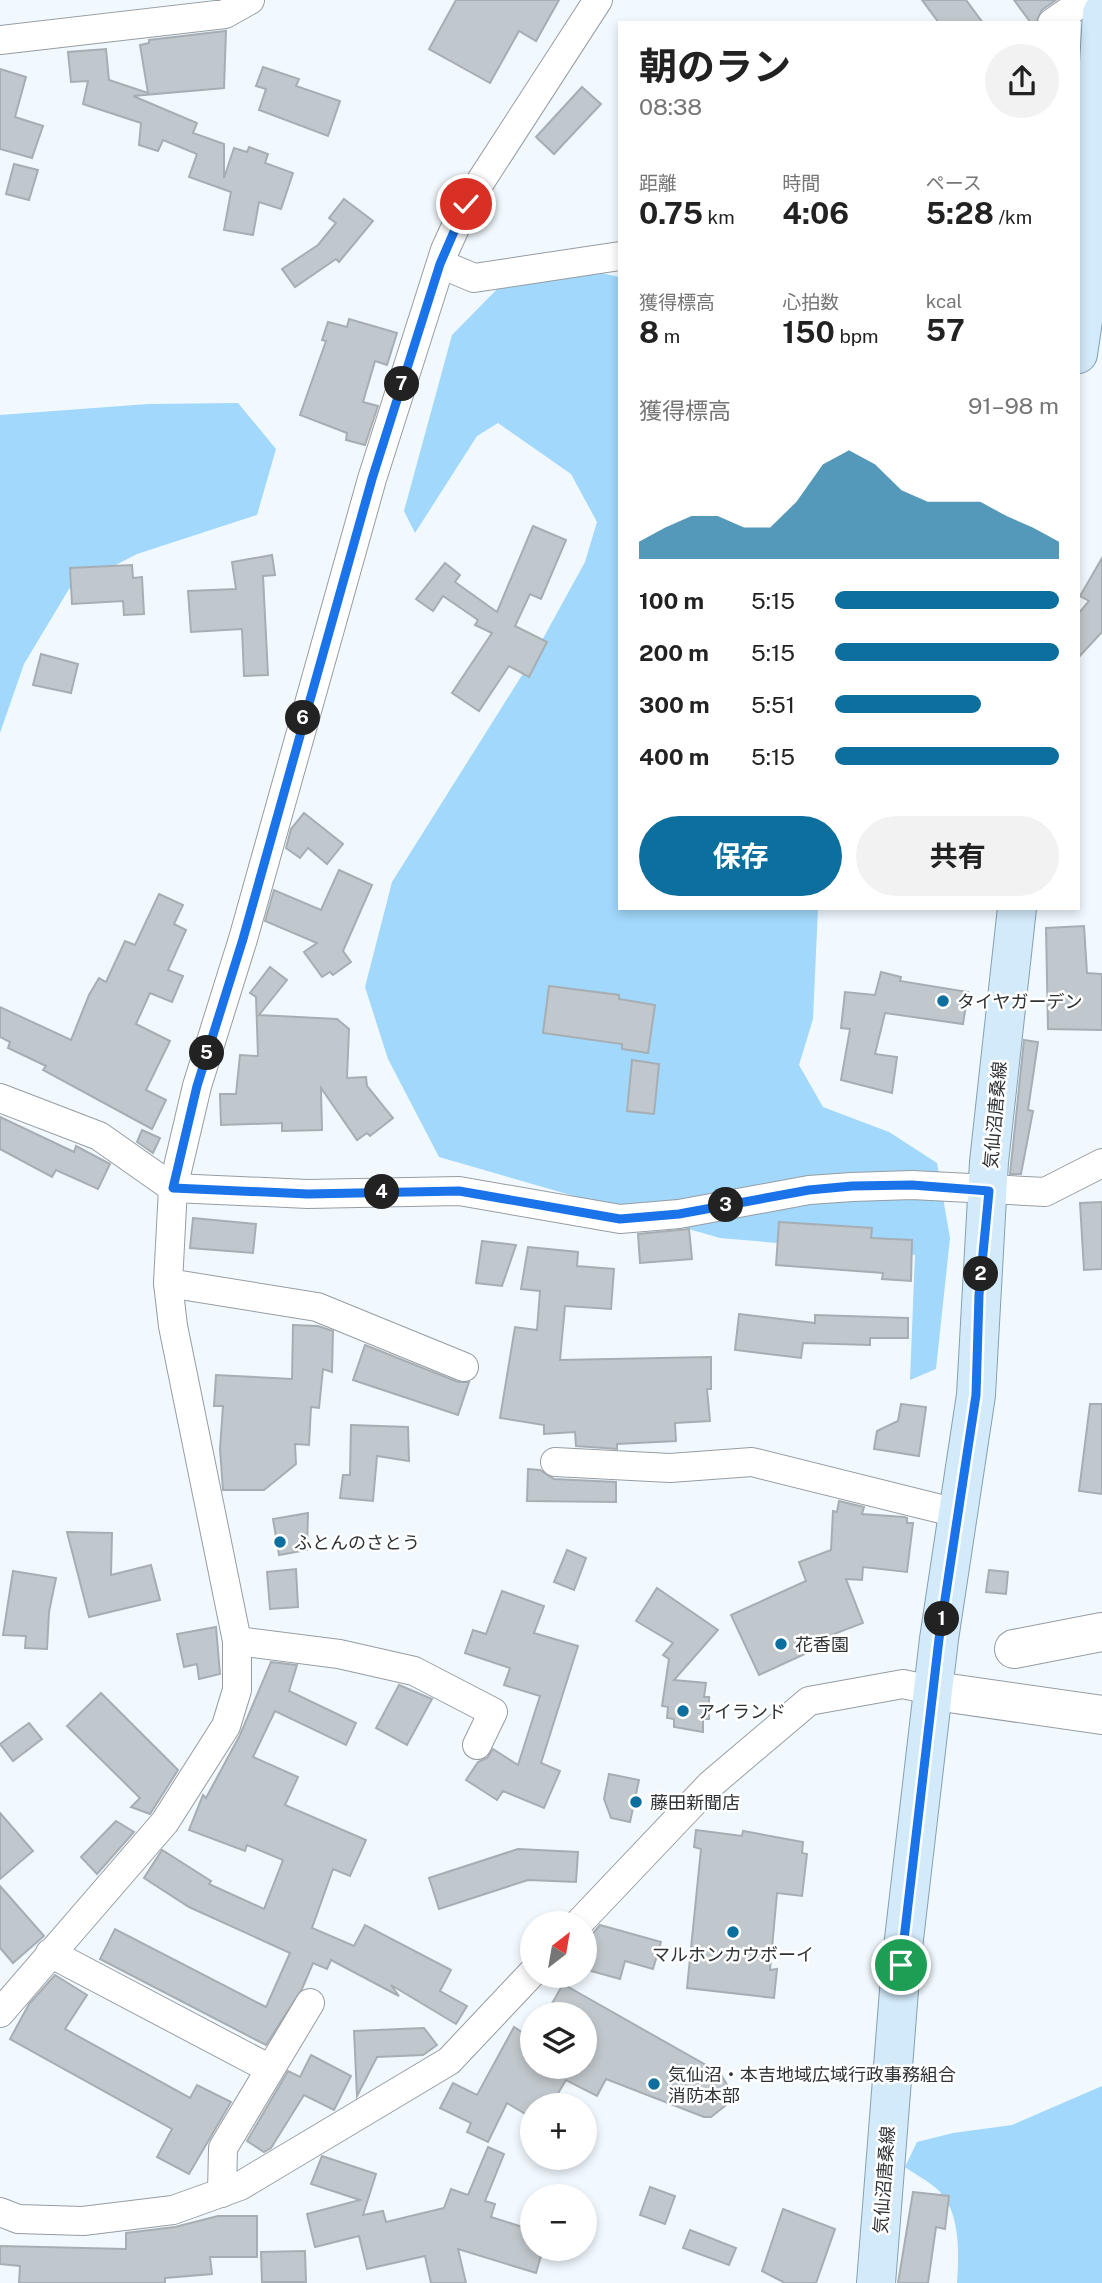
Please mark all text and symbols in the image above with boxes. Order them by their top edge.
text: 朝のラン [639,44,791,89]
button: share [985,44,1059,118]
text: 08:38 [639,93,702,120]
text: 距離 [639,172,677,194]
text: 時間 [782,172,820,194]
text: ペース [926,172,982,194]
pin [436,174,496,234]
icon: check [447,185,485,223]
text: 0.75 [639,195,703,231]
text: 4:06 [782,195,849,231]
text: 5:28 [926,195,994,231]
text: km [703,206,735,228]
text: /km [994,206,1032,228]
text: kcal [926,290,962,312]
text: 獲得標高 [639,291,715,313]
text: 心拍数 [782,291,839,313]
text: 57 [926,312,965,348]
text: 8 [639,314,659,350]
text: 150 [782,314,835,350]
text: m [659,325,680,347]
text: bpm [835,325,878,347]
pin: 7 [384,366,420,402]
text: 7 [396,372,407,394]
text: 91–98 m [968,392,1059,419]
text: 獲得標高 [639,397,731,424]
text: 100 m [639,587,704,614]
text: 5:15 [751,587,795,614]
text: 200 m [639,639,709,666]
text: 5:15 [751,639,795,666]
text: 300 m [639,691,710,718]
text: 5:51 [751,691,795,718]
pin: 6 [286,700,320,736]
text: 6 [296,706,309,728]
text: 400 m [639,743,709,770]
text: 5:15 [751,743,795,770]
button: 保存 [639,816,842,896]
button: 共有 [856,816,1059,896]
place label: タイヤガーデン [957,991,1082,1012]
marker: タイヤガーデン [935,993,951,1009]
pin: 5 [190,1036,224,1070]
text: 5 [200,1041,213,1063]
street label: 気仙沼唐桑線 [980,1060,1010,1170]
pin: 4 [364,1174,400,1210]
text: 4 [375,1180,388,1202]
pin: 3 [708,1188,744,1222]
text: 3 [719,1193,732,1215]
pin: 2 [964,1256,998,1292]
text: 2 [974,1262,987,1284]
place label: ふとんのさとう [294,1532,420,1553]
marker: ふとんのさとう [272,1534,288,1550]
pin: 1 [925,1602,960,1636]
text: 1 [937,1607,946,1629]
place label: 花香園 [795,1634,849,1655]
marker: 花香園 [773,1636,789,1652]
place label: アイランド [697,1701,786,1722]
marker: アイランド [675,1703,691,1719]
place label: 藤田新聞店 [650,1792,740,1813]
marker: 藤田新聞店 [628,1794,644,1810]
north arrow [520,1911,597,1988]
map controls [520,1911,597,2261]
marker: マルホンカウボーイ [725,1924,741,1940]
pin [871,1935,931,1995]
place label: マルホンカウボーイ [652,1944,814,1965]
icon: arrive [882,1946,920,1984]
button: layers [520,2002,597,2079]
place label: 気仙沼・本吉地域広域行政事務組合 消防本部 [668,2064,956,2106]
marker: 気仙沼・本吉地域広域行政事務組合 消防本部 [646,2076,662,2092]
button: + [520,2093,597,2170]
street label: 気仙沼唐桑線 [870,2125,898,2235]
button: − [520,2184,597,2261]

